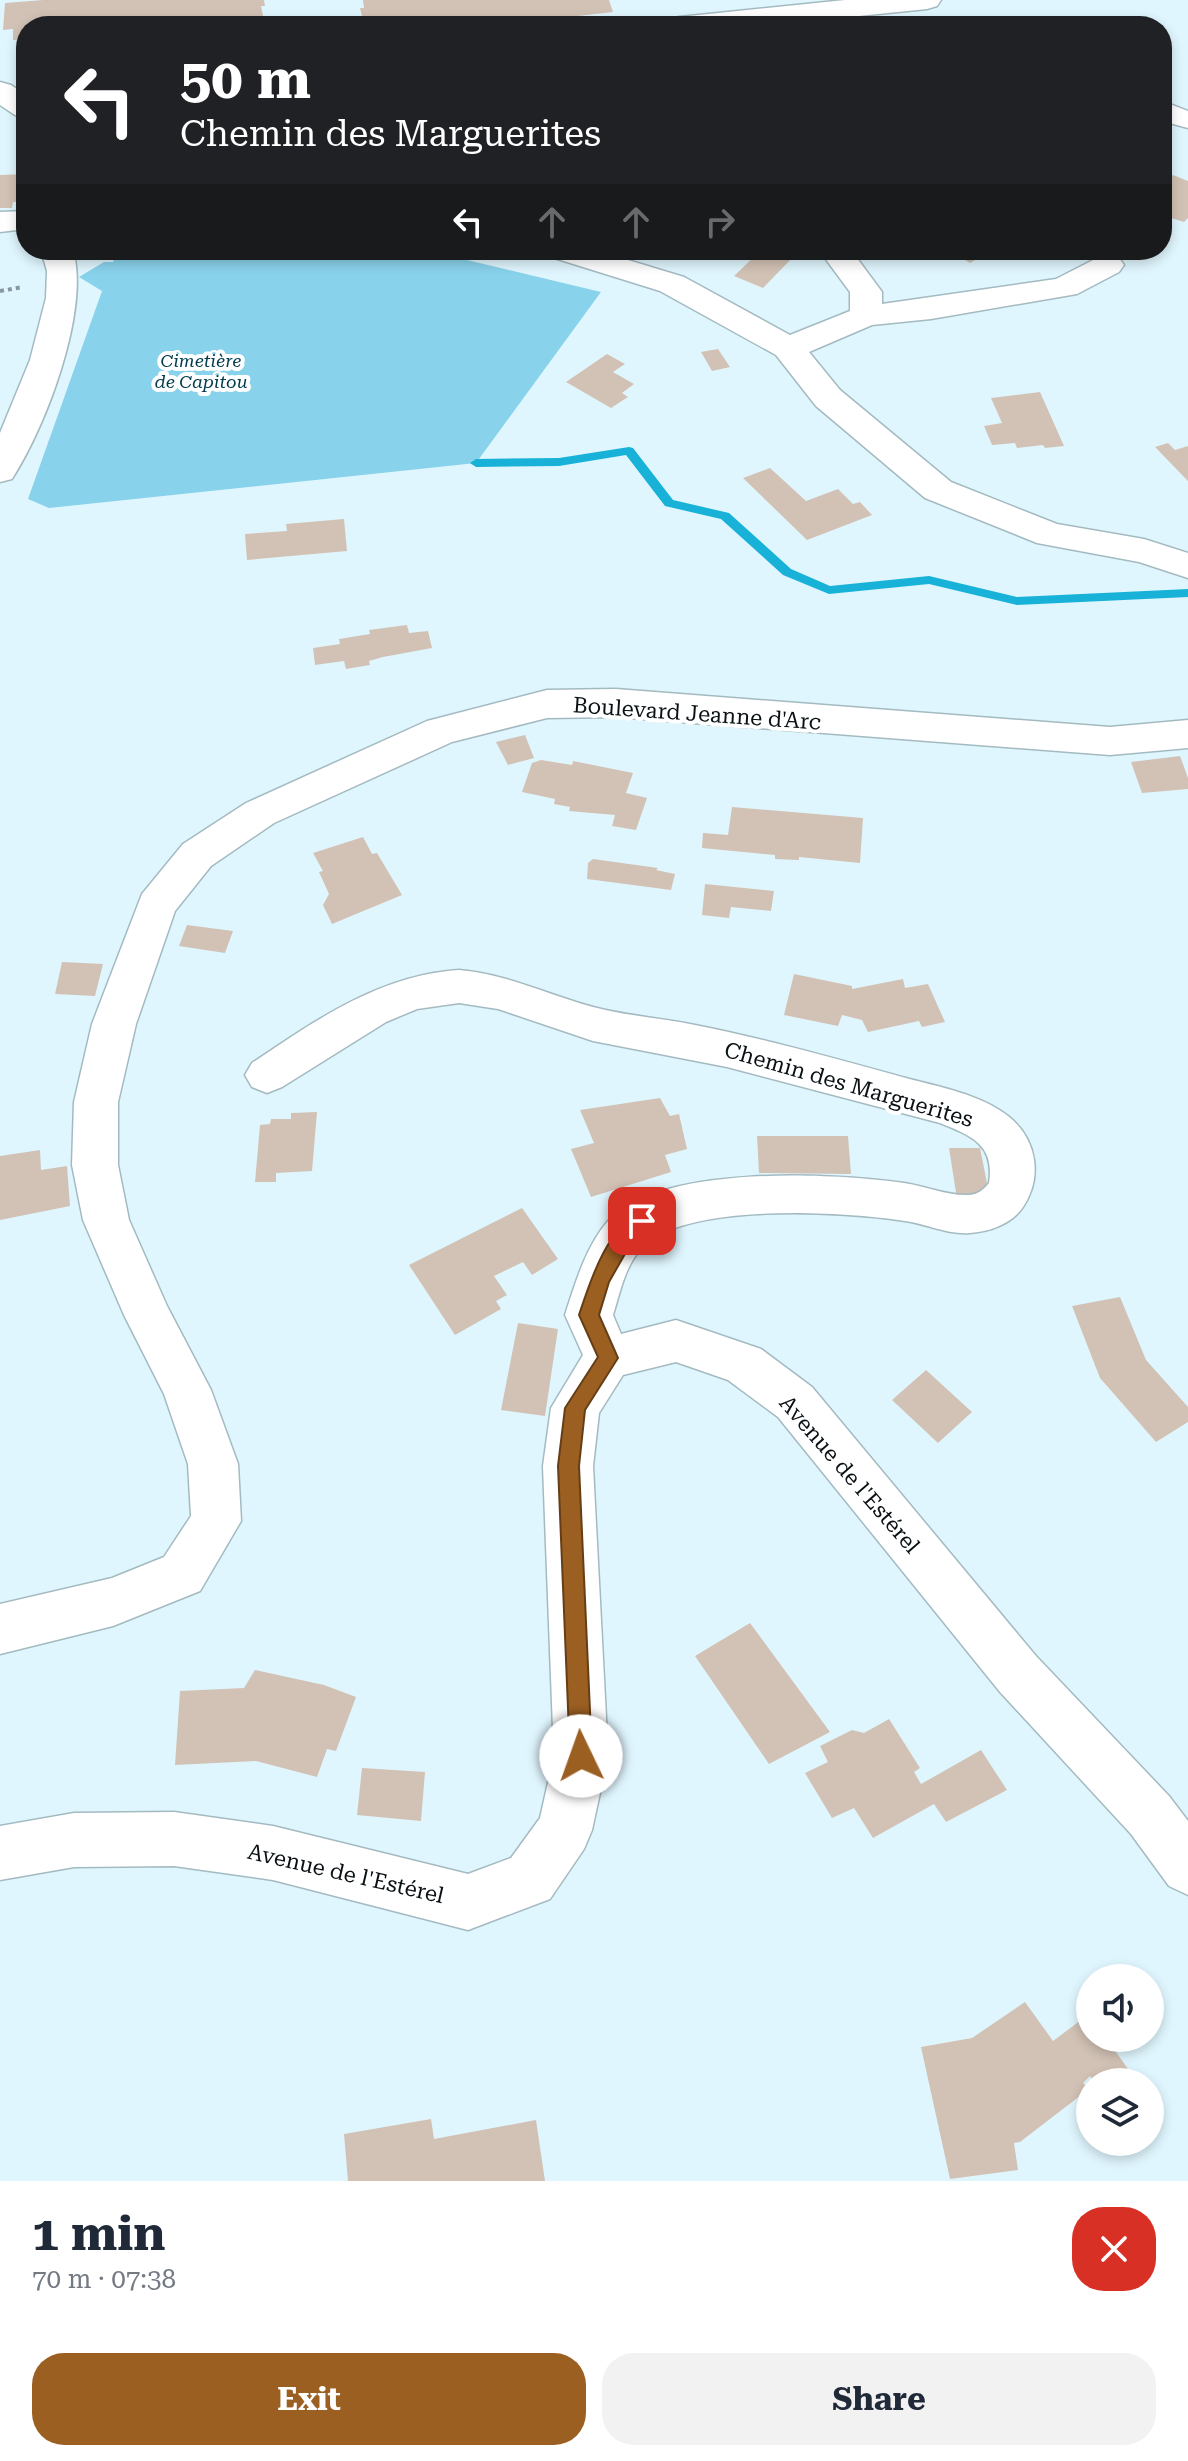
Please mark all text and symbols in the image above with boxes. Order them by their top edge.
text: 50 m [180,46,311,112]
icon: left [48,48,152,152]
text: Chemin des Marguerites [180,113,601,155]
icon: left [446,200,490,244]
icon: ahead [530,200,574,244]
icon: ahead [614,200,658,244]
icon: right [698,200,742,244]
park label: Cimetière de Capitou [154,350,248,392]
street label: Boulevard Jeanne d'Arc [572,692,822,735]
street label: Chemin des Marguerites [722,1037,976,1132]
pin [608,1187,676,1255]
icon: arrive [620,1199,664,1243]
street label: Avenue de l'Estérel [774,1390,925,1558]
position arrow [539,1714,623,1798]
street label: Avenue de l'Estérel [245,1839,447,1908]
map controls [1076,1964,1164,2156]
button: sound [1076,1964,1164,2052]
button: layers [1076,2068,1164,2156]
text: 1 min [32,2206,165,2262]
button: close [1072,2207,1156,2291]
text: 70 m · 07:38 [32,2264,176,2294]
button: Exit [32,2353,586,2445]
button: Share [602,2353,1156,2445]

